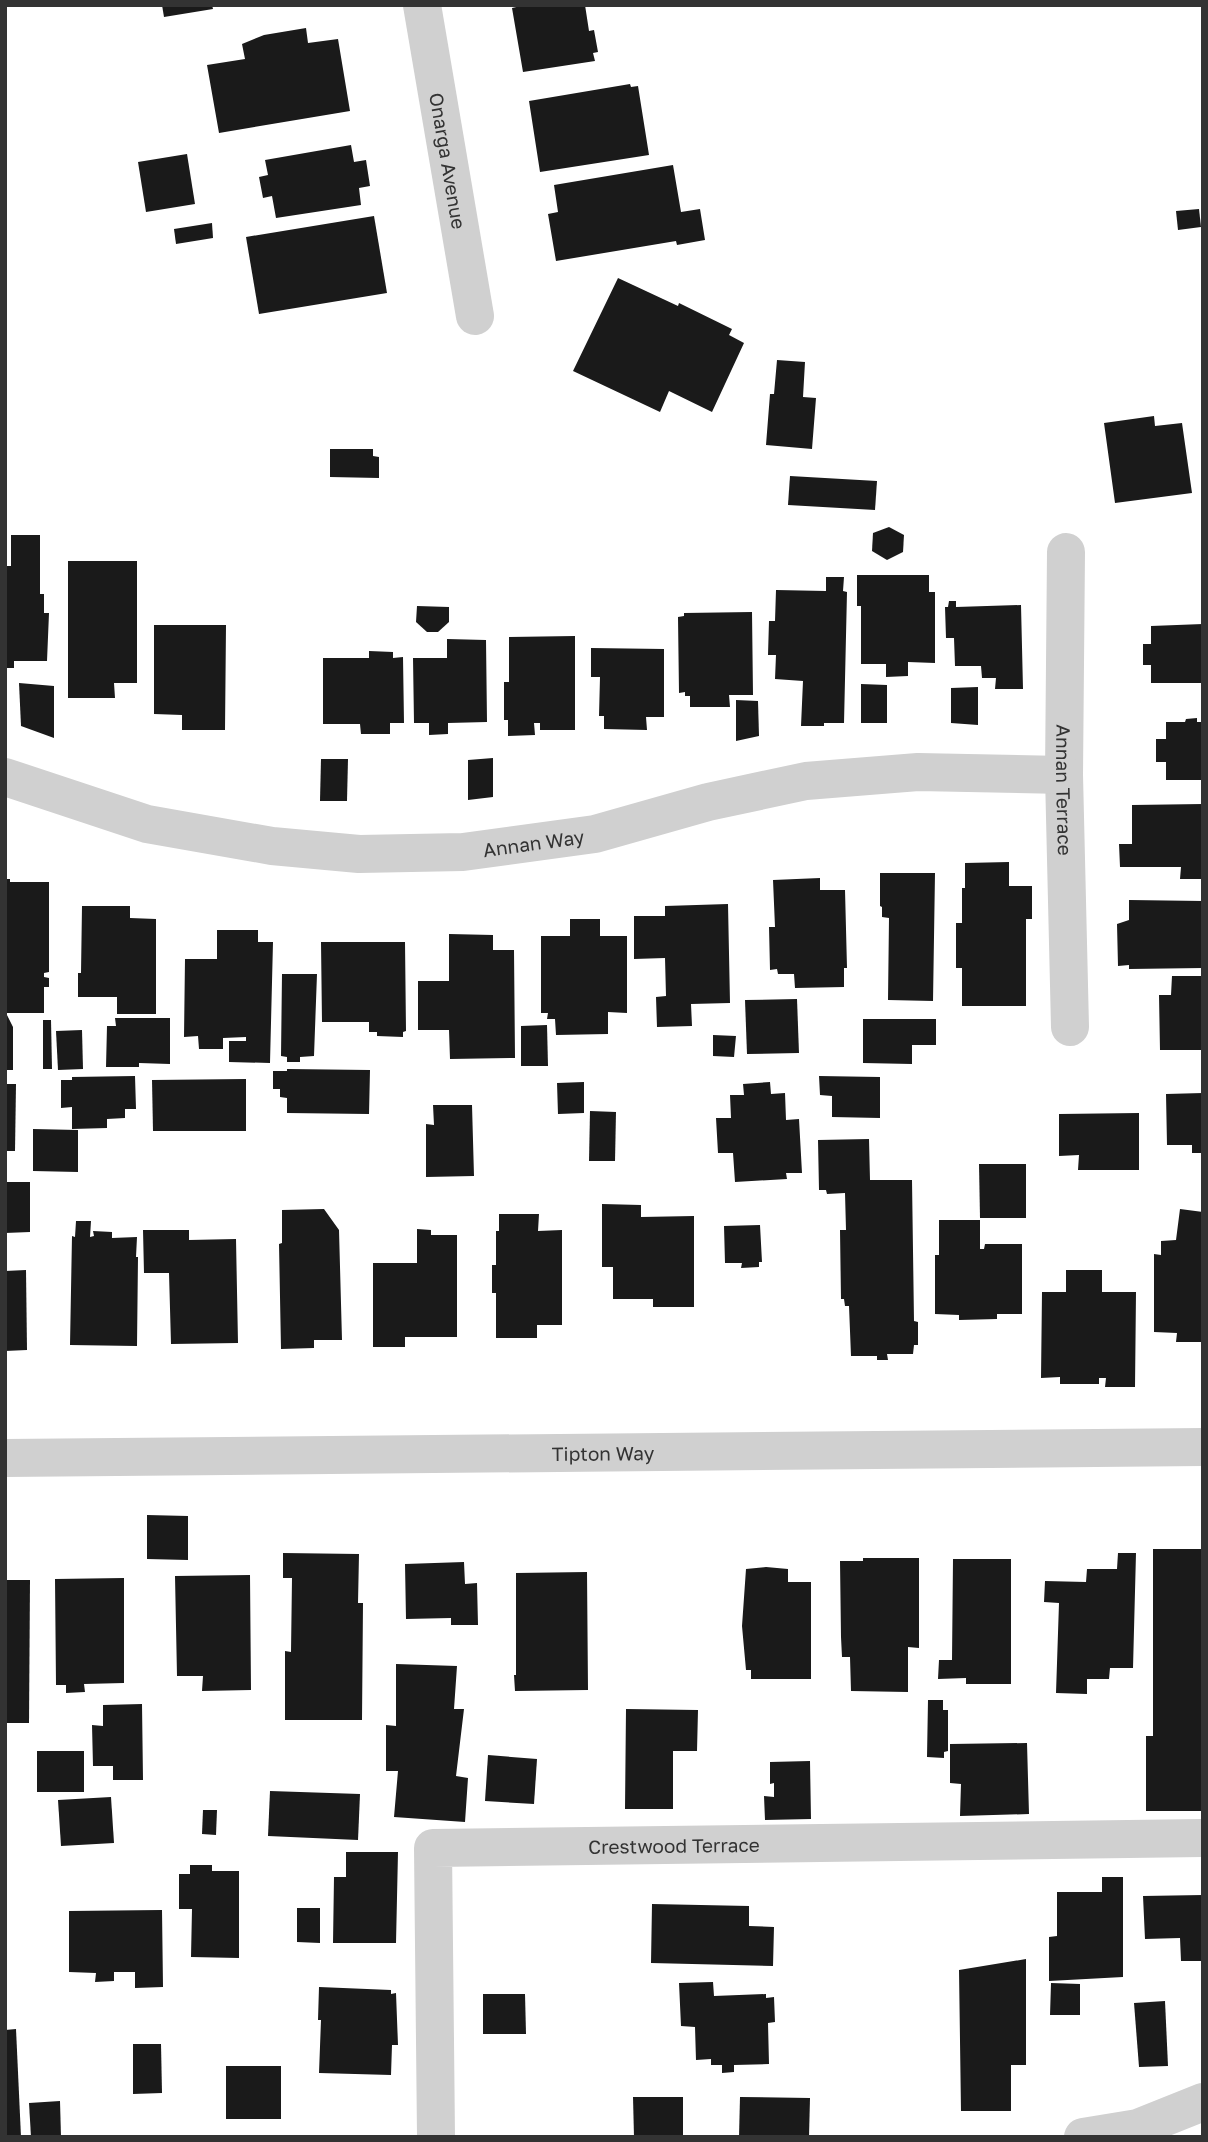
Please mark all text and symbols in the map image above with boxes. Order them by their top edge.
street label: Onarga Avenue [426,91,471,231]
street label: Annan Terrace [1052,724,1077,856]
street label: Annan Way [481,824,586,861]
street label: Tipton Way [552,1441,655,1464]
street label: Crestwood Terrace [588,1832,760,1857]

